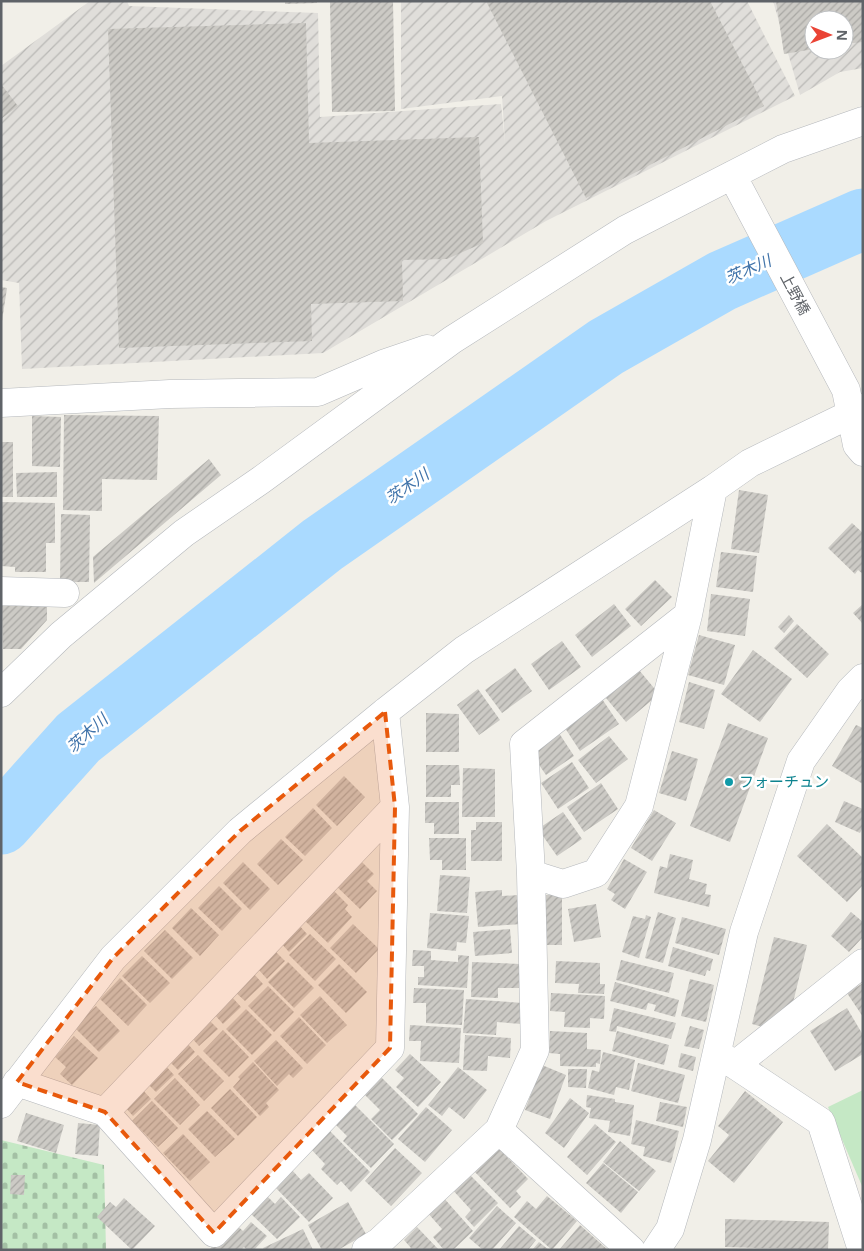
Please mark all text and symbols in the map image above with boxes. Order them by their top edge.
north arrow [804,10,854,60]
text: N [833,29,852,41]
water label: 茨木川 [722,248,776,289]
street label: 上野橋 [776,269,815,318]
water label: 茨木川 [381,462,435,509]
water label: 茨木川 [62,707,114,757]
place label: フォーチュン [739,771,829,791]
marker: フォーチュン [723,776,735,788]

